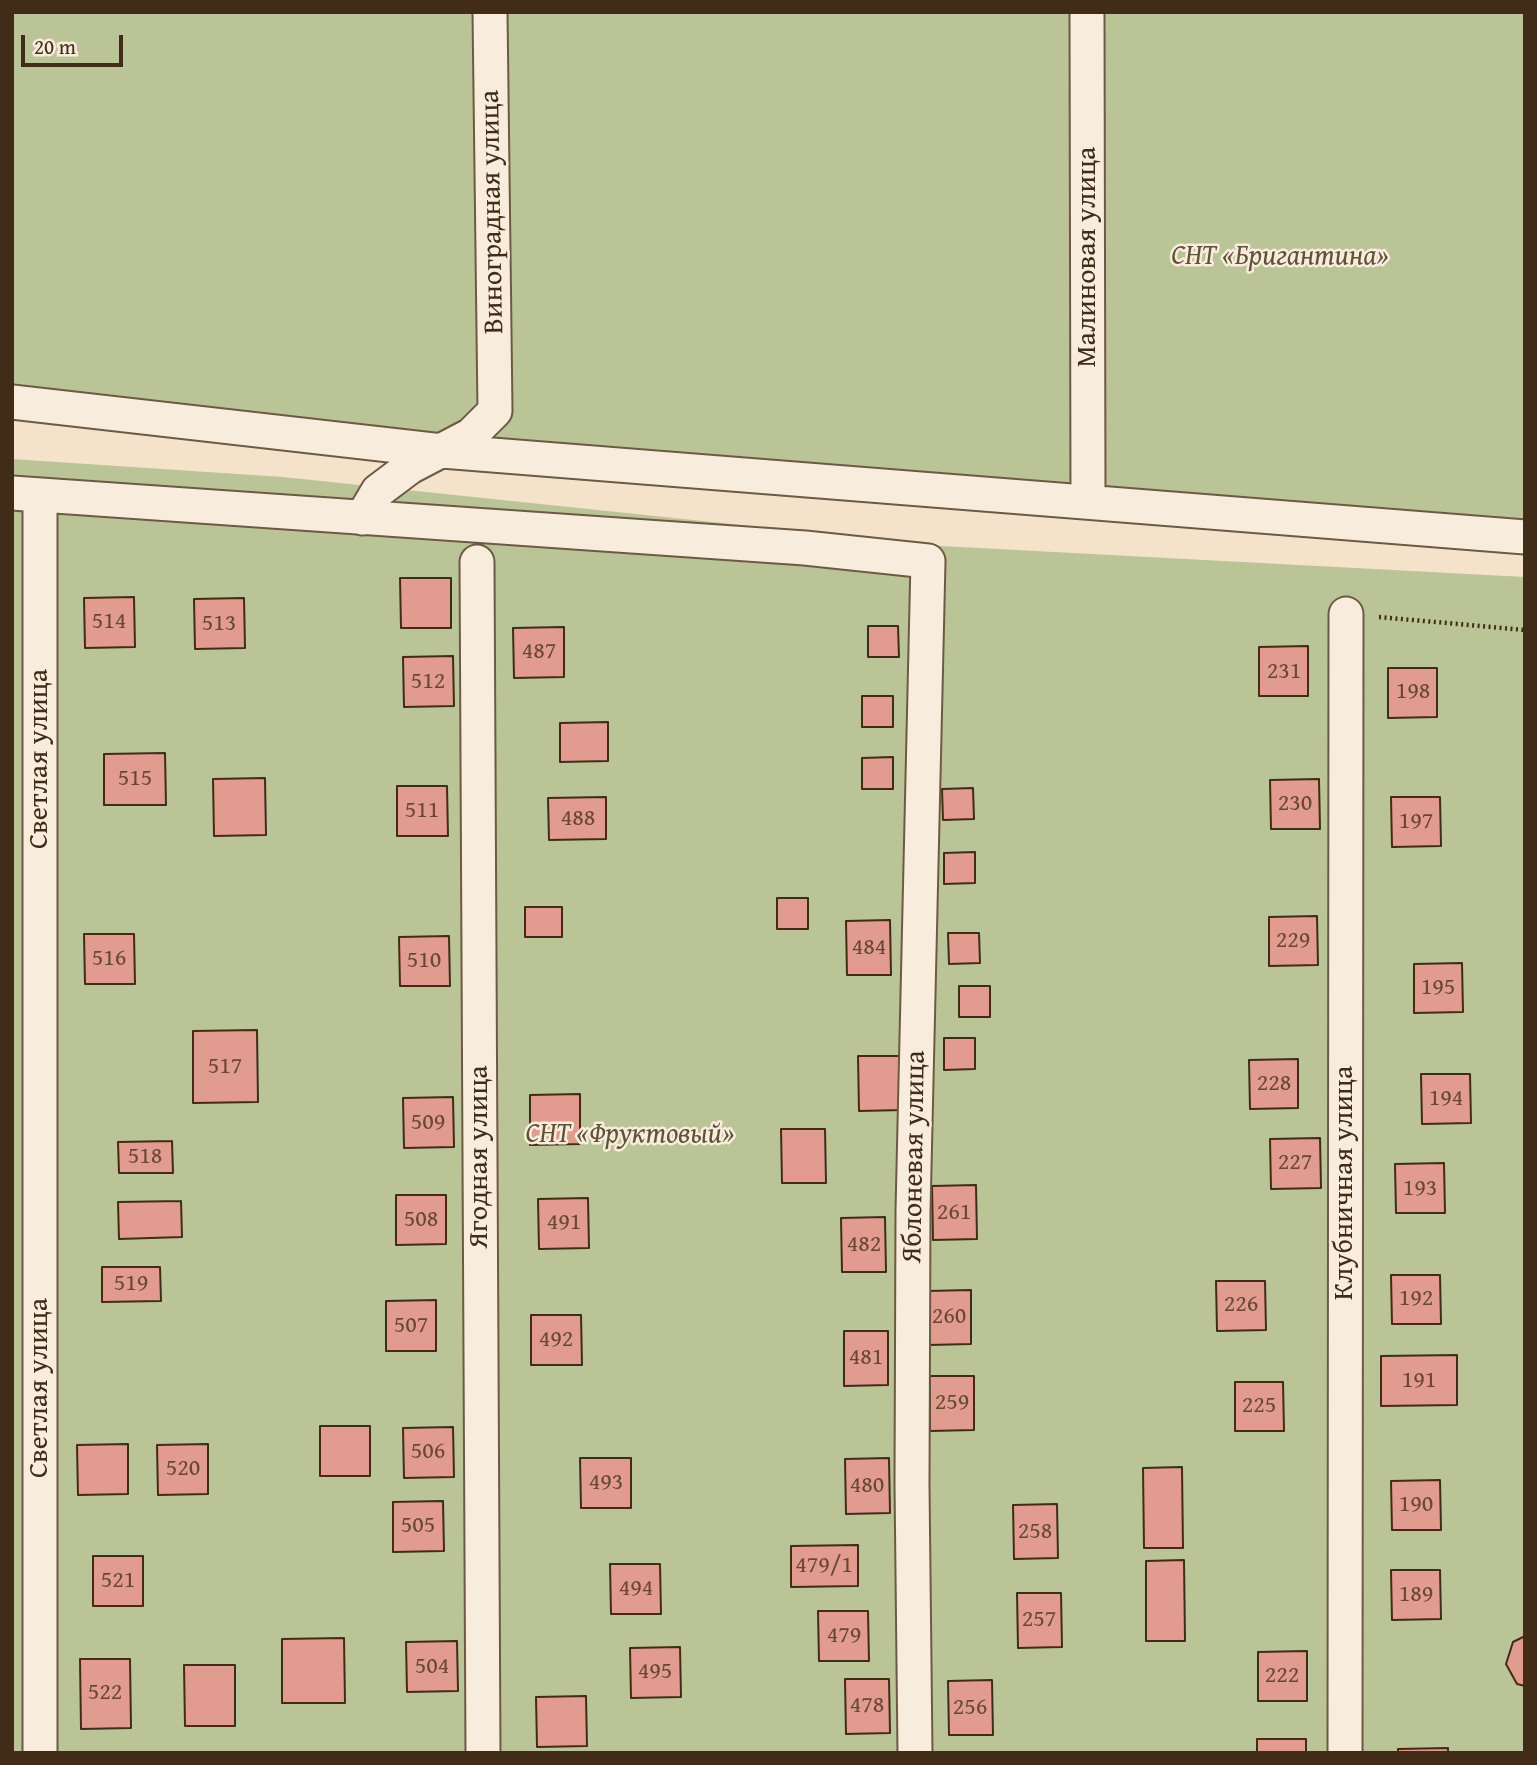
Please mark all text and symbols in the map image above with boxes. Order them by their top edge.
scale bar [24,21,126,65]
text: 20 m [34,31,76,62]
street label: Виноградная улица [474,90,512,334]
street label: Малиновая улица [1071,147,1105,367]
park label: СНТ «Бригантина» [1171,240,1389,274]
house number: 514 [92,608,126,636]
house number: 513 [202,610,236,638]
house number: 487 [522,638,556,666]
house number: 231 [1267,658,1301,686]
house number: 512 [411,668,445,696]
street label: Светлая улица [23,669,57,849]
house number: 198 [1396,678,1430,706]
house number: 515 [118,765,152,793]
house number: 230 [1278,790,1312,818]
house number: 511 [405,797,439,825]
house number: 488 [561,805,595,833]
house number: 197 [1399,808,1433,836]
house number: 229 [1276,927,1310,955]
house number: 484 [852,934,886,962]
house number: 516 [92,945,126,973]
house number: 510 [407,947,441,975]
house number: 195 [1421,974,1455,1002]
street label: Яблоневая улица [896,1050,934,1264]
house number: 517 [208,1053,242,1081]
street label: Ягодная улица [463,1065,497,1249]
street label: Клубничная улица [1328,1066,1362,1300]
house number: 228 [1257,1070,1291,1098]
house number: 194 [1429,1085,1463,1113]
house number: 509 [411,1109,445,1137]
park label: СНТ «Фруктовый» [526,1118,734,1152]
house number: 518 [128,1143,162,1171]
house number: 227 [1278,1149,1312,1177]
house number: 193 [1403,1175,1437,1203]
house number: 261 [937,1199,971,1227]
house number: 508 [404,1206,438,1234]
house number: 491 [547,1209,581,1237]
house number: 482 [847,1231,881,1259]
house number: 519 [114,1270,148,1298]
house number: 192 [1399,1285,1433,1313]
house number: 226 [1224,1291,1258,1319]
street label: Светлая улица [23,1298,57,1478]
house number: 260 [932,1303,966,1331]
house number: 507 [394,1312,428,1340]
house number: 492 [539,1326,573,1354]
house number: 481 [849,1344,883,1372]
house number: 191 [1402,1367,1436,1395]
house number: 259 [935,1389,969,1417]
house number: 225 [1242,1392,1276,1420]
house number: 506 [411,1438,445,1466]
house number: 520 [166,1455,200,1483]
house number: 493 [589,1469,623,1497]
house number: 480 [850,1472,884,1500]
house number: 190 [1399,1491,1433,1519]
house number: 505 [401,1512,435,1540]
house number: 258 [1018,1518,1052,1546]
house number: 479/1 [795,1552,853,1580]
house number: 521 [101,1567,135,1595]
house number: 494 [619,1575,653,1603]
house number: 189 [1399,1581,1433,1609]
house number: 257 [1022,1606,1056,1634]
house number: 479 [827,1622,861,1650]
house number: 504 [415,1653,449,1681]
house number: 495 [638,1658,672,1686]
house number: 222 [1265,1662,1299,1690]
house number: 522 [88,1679,122,1707]
house number: 478 [850,1692,884,1720]
house number: 256 [953,1694,987,1722]

